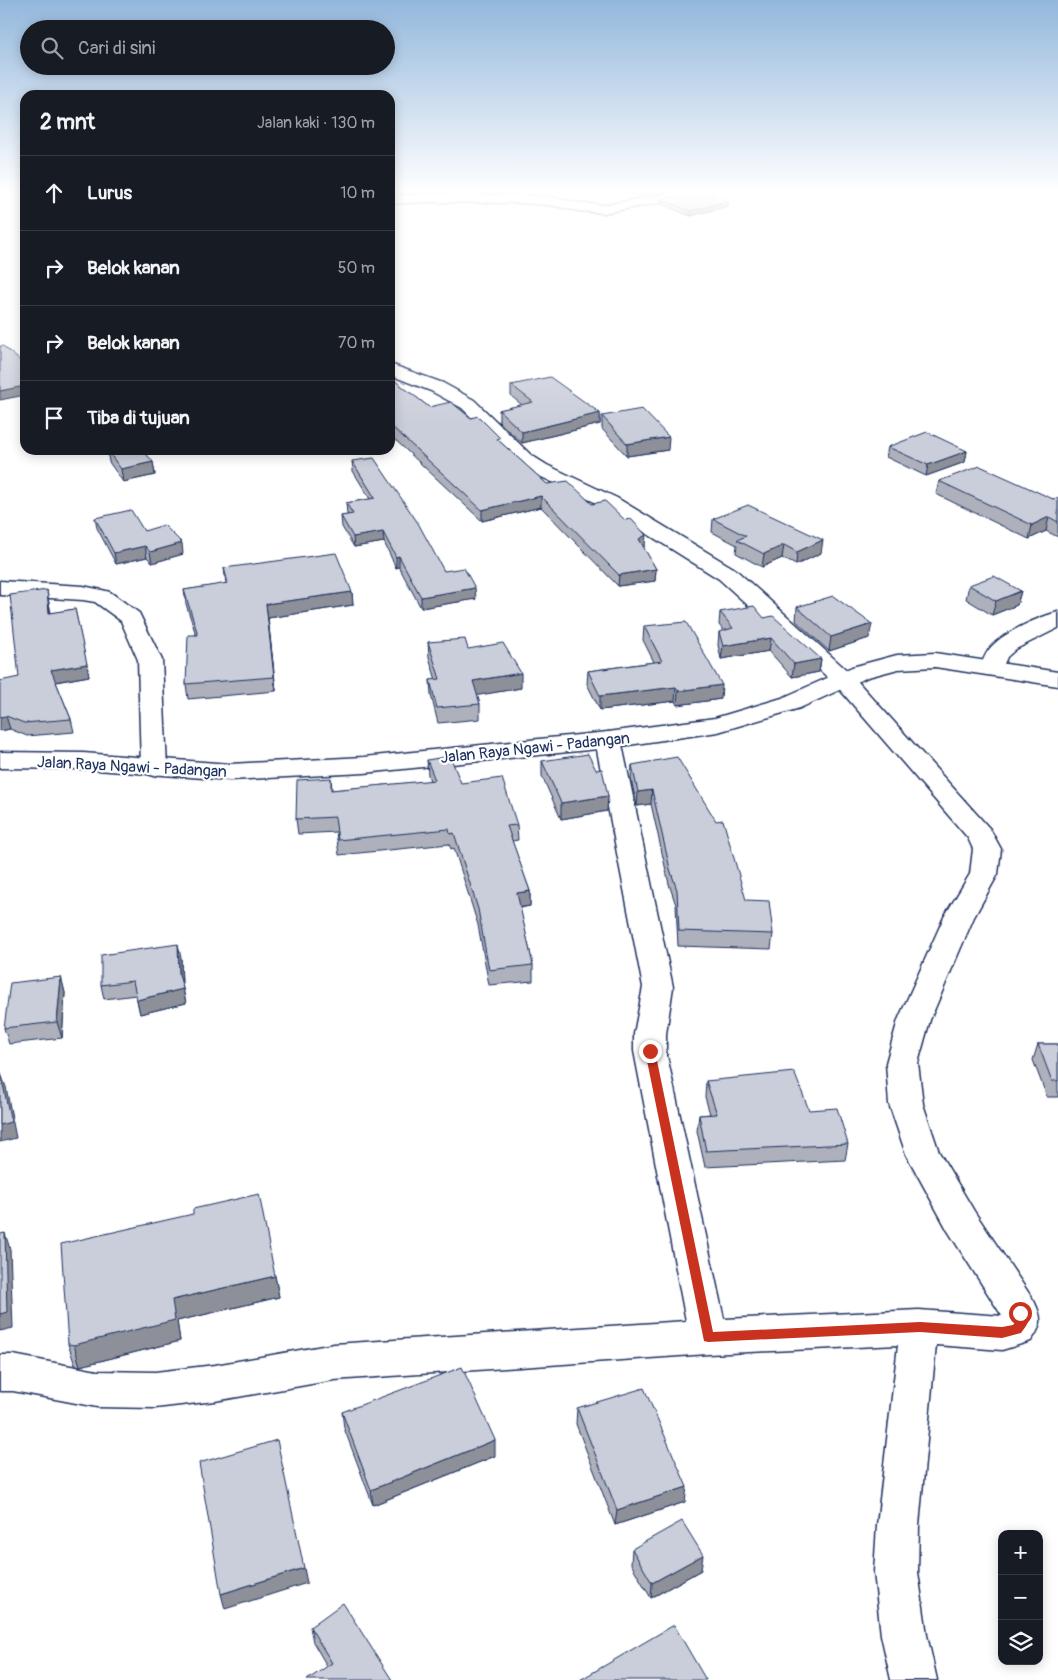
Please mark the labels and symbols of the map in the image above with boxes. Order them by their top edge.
street label: Jalan Raya Ngawi - Padangan [440,728,631,768]
street label: Jalan Raya Ngawi - Padangan [36,752,227,782]
route end [639,1040,662,1063]
route start [1009,1302,1032,1325]

